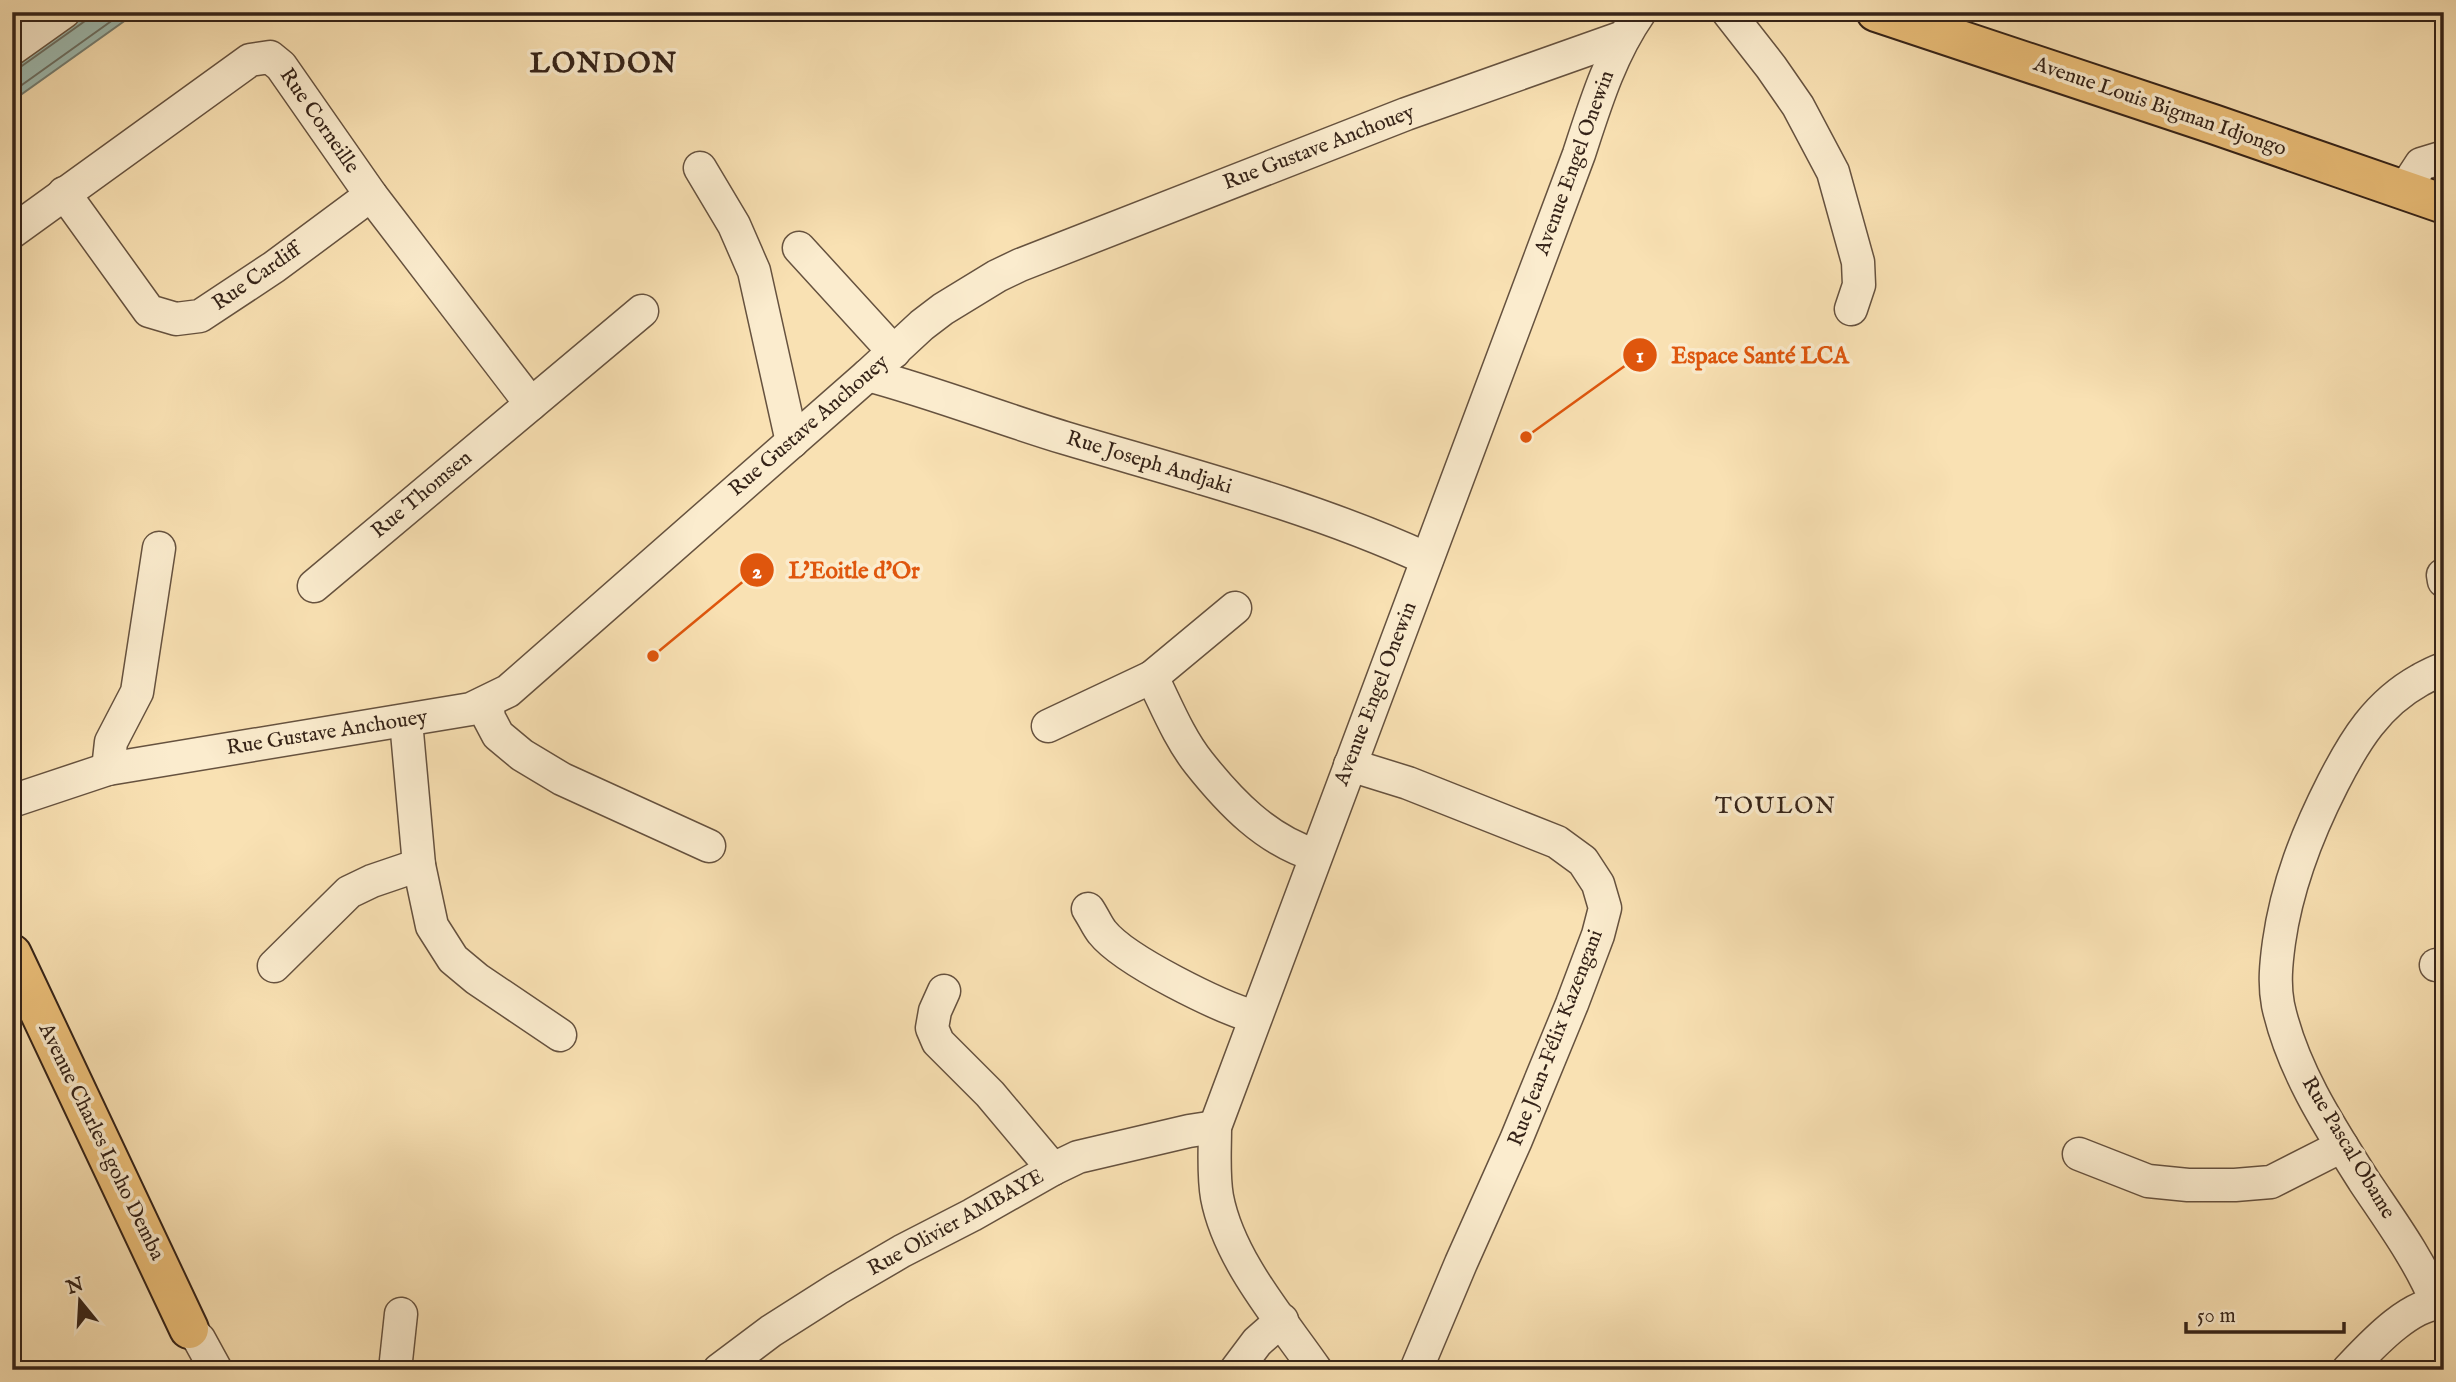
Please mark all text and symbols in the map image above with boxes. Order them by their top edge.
district label: LONDON [530,47,678,82]
street label: Avenue Louis Bigman Idjongo [2029,51,2290,163]
street label: Rue Corneille [273,63,365,179]
street label: Avenue Engel Onewin [1529,67,1621,260]
street label: Rue Gustave Anchouey [1219,99,1419,197]
street label: Rue Cardiff [207,235,309,317]
callout: Espace Santé LCA [1622,333,1863,377]
text: Espace Santé LCA [1671,342,1850,371]
text: 1 [1636,343,1644,370]
street label: Rue Gustave Anchouey [724,349,895,503]
street label: Rue Joseph Andjaki [1063,425,1235,501]
street label: Rue Thomsen [366,445,478,545]
callout: L'Eoitle d'Or [739,548,934,592]
text: L'Eoitle d'Or [788,557,920,586]
text: 2 [752,559,762,586]
street label: Avenue Engel Onewin [1328,598,1423,791]
street label: Rue Gustave Anchouey [225,704,430,762]
district label: TOULON [1715,792,1837,821]
street label: Rue Jean-Félix Kazengani [1502,926,1610,1150]
street label: Avenue Charles Igoho Demba [31,1018,171,1266]
street label: Rue Pascal Obame [2295,1072,2401,1224]
street label: Rue Olivier AMBAYE [863,1163,1049,1283]
north arrow [46,1266,116,1336]
text: N [63,1273,87,1301]
scale bar [2186,1291,2344,1335]
text: 50 m [2197,1303,2236,1330]

